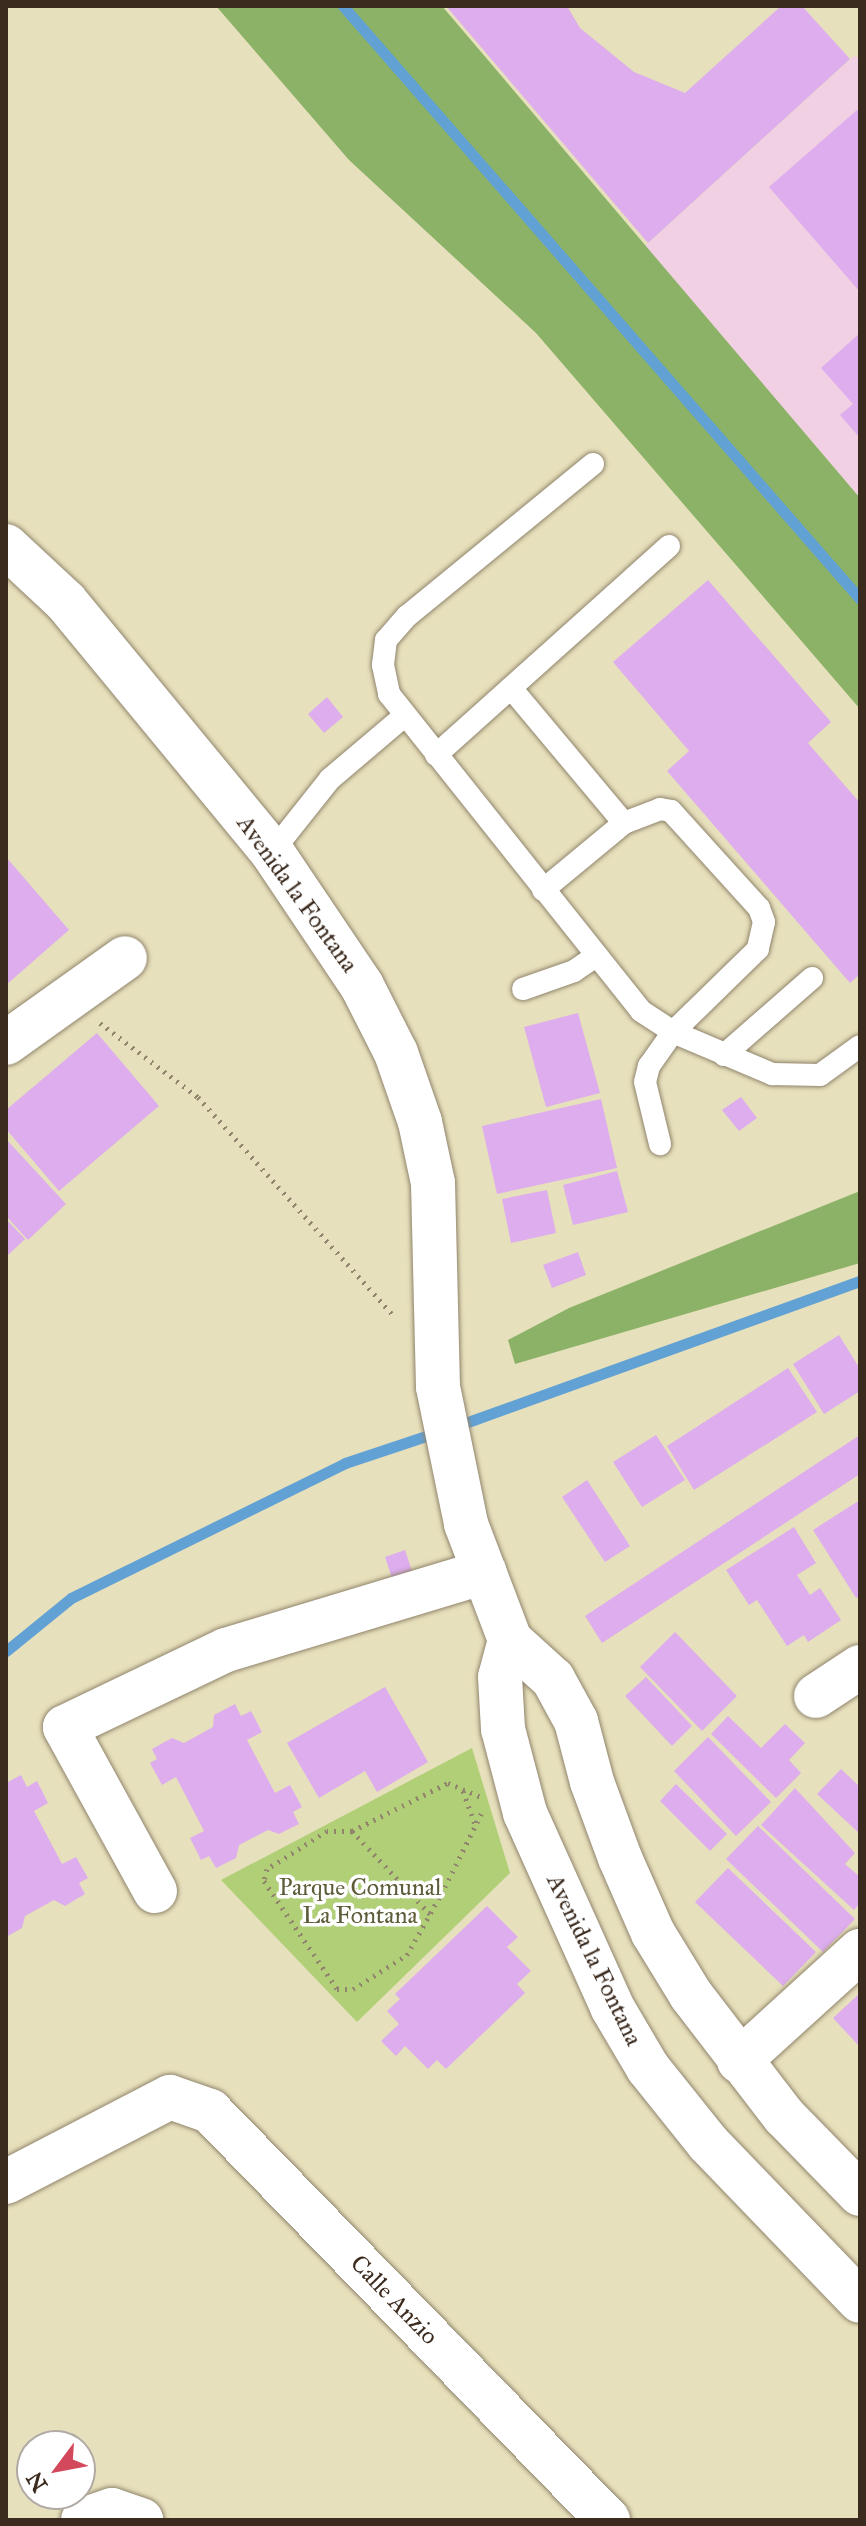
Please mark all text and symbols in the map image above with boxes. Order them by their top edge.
street label: Avenida la Fontana [230,810,364,978]
street label: Avenida la Fontana [540,1870,648,2050]
park label: Parque Comunal La Fontana [279,1874,441,1930]
street label: Calle Anzio [344,2249,444,2351]
north arrow [16,2430,96,2510]
text: N [21,2467,53,2497]

